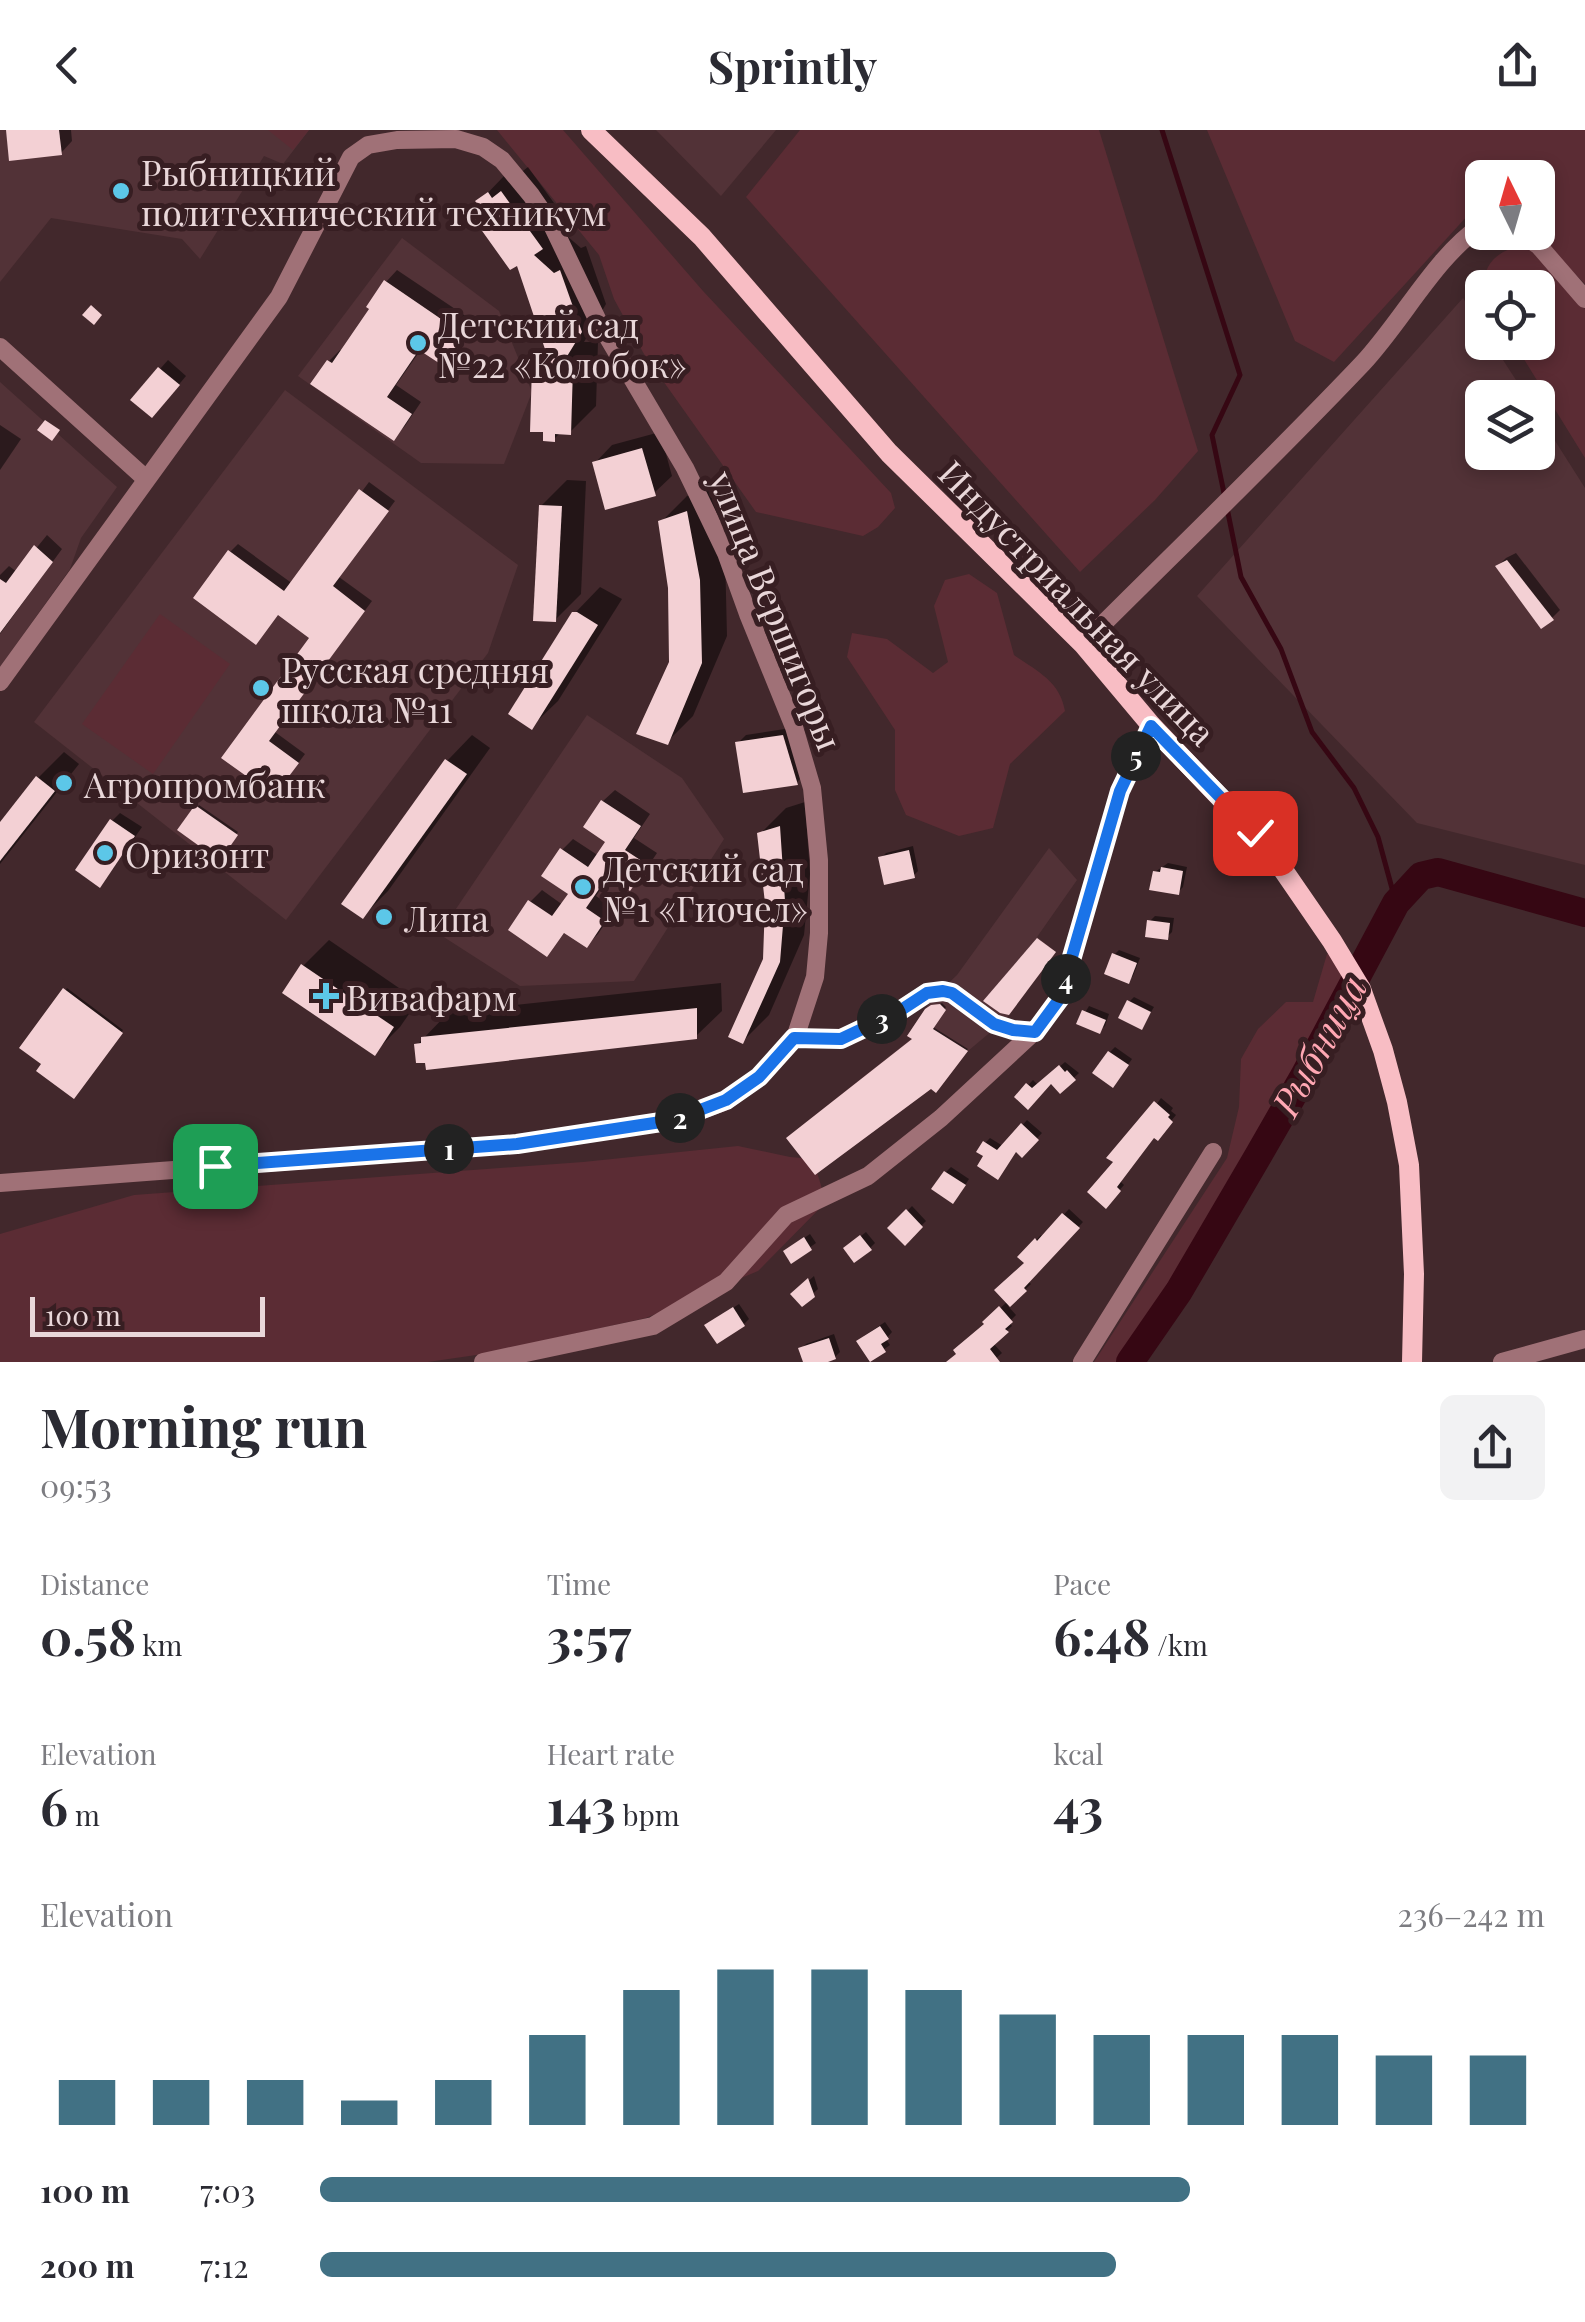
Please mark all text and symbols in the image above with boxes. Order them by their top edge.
text: Sprintly [708,35,877,95]
icon: back [40,38,95,93]
icon: share [1490,38,1545,93]
place label: Рыбницкий политехнический техникум [141,148,606,235]
north arrow [1465,160,1555,250]
map controls [1465,160,1555,470]
marker: Рыбницкий политехнический техникум [110,180,132,202]
button: locate [1465,270,1555,360]
place label: Детский сад №22 «Колобок» [438,300,687,387]
marker: Детский сад №22 «Колобок» [407,332,429,354]
button: layers [1465,380,1555,470]
street label: Индустриальная улица [929,449,1227,755]
street label: улица Вершигоры [699,463,854,756]
place label: Русская средняя школа №11 [281,645,549,732]
marker: Русская средняя школа №11 [250,677,272,699]
pin: 5 [1111,731,1161,781]
text: 5 [1130,737,1142,774]
place label: Агропромбанк [83,760,326,807]
marker: Агропромбанк [53,772,75,794]
pin [1213,791,1298,876]
icon: check [1228,806,1283,861]
place label: Оризонт [125,830,269,877]
marker: Оризонт [94,842,116,864]
place label: Детский сад №1 «Гиочел» [603,844,808,931]
marker: Детский сад №1 «Гиочел» [572,876,594,898]
place label: Липа [403,894,489,941]
marker: Липа [373,906,395,928]
pin: 4 [1041,954,1091,1004]
text: 4 [1059,960,1073,997]
water label: Рыбница [1258,966,1377,1126]
place label: Вивафарм [346,973,517,1020]
marker: Вивафарм [315,985,337,1007]
pin: 3 [857,994,907,1044]
text: 3 [875,1000,889,1037]
pin: 2 [655,1093,705,1143]
text: 2 [673,1099,687,1136]
pin [173,1124,258,1209]
pin: 1 [424,1124,474,1174]
text: 1 [444,1130,454,1167]
icon: arrive [188,1139,243,1194]
scale bar [30,1292,265,1336]
text: 100 m [45,1296,121,1333]
text: Morning run [40,1388,367,1462]
button: share [1440,1395,1545,1500]
text: 09:53 [40,1463,112,1506]
text: Distance [40,1565,149,1602]
text: Time [547,1565,611,1602]
text: Pace [1053,1565,1111,1602]
text: 0.58 [40,1602,136,1669]
text: 3:57 [547,1602,631,1669]
text: 6:48 [1053,1602,1150,1669]
text: km [136,1626,182,1663]
text: /km [1150,1626,1208,1663]
text: Elevation [40,1735,156,1772]
text: Heart rate [547,1735,675,1772]
text: kcal [1053,1735,1104,1772]
text: 6 [40,1772,68,1839]
text: 143 [547,1772,616,1839]
text: 43 [1053,1772,1103,1839]
text: m [68,1796,100,1833]
text: bpm [616,1796,680,1833]
text: Elevation [40,1892,173,1935]
text: 236–242 m [1398,1892,1545,1935]
text: 100 m [40,2168,130,2211]
text: 7:03 [200,2168,255,2211]
text: 200 m [40,2243,134,2286]
text: 7:12 [200,2243,249,2286]

